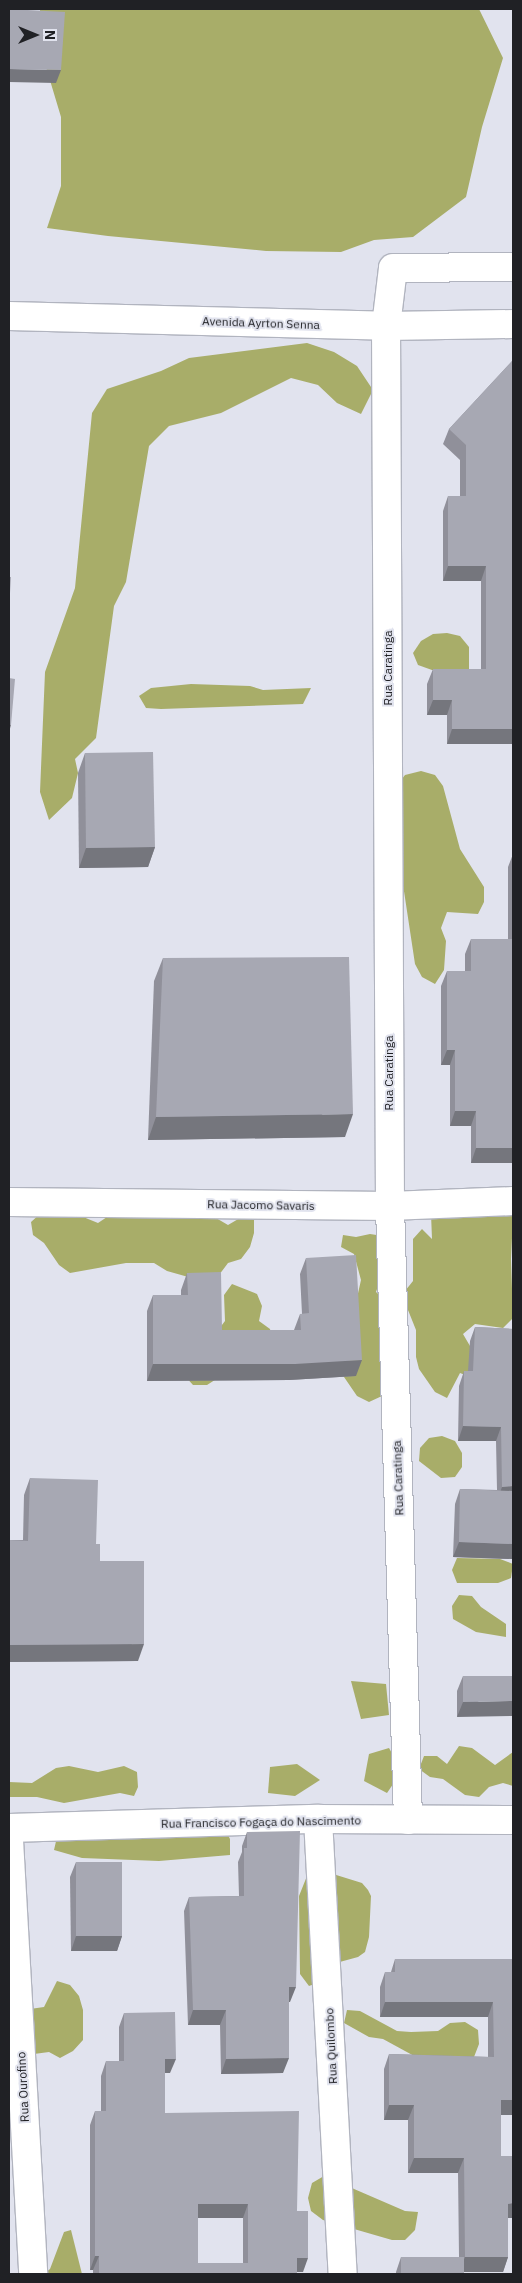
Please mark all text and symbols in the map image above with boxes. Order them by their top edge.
north arrow [10,10,60,60]
text: N [41,30,59,40]
street label: Avenida Ayrton Senna [202,314,320,332]
street label: Rua Caratinga [381,630,395,706]
street label: Rua Caratinga [382,1035,396,1111]
street label: Rua Jacomo Savaris [207,1197,315,1213]
street label: Rua Caratinga [389,1440,407,1516]
street label: Rua Francisco Fogaça do Nascimento [161,1813,361,1831]
street label: Rua Quilombo [322,2008,340,2084]
street label: Rua Ourofino [14,2051,32,2123]

